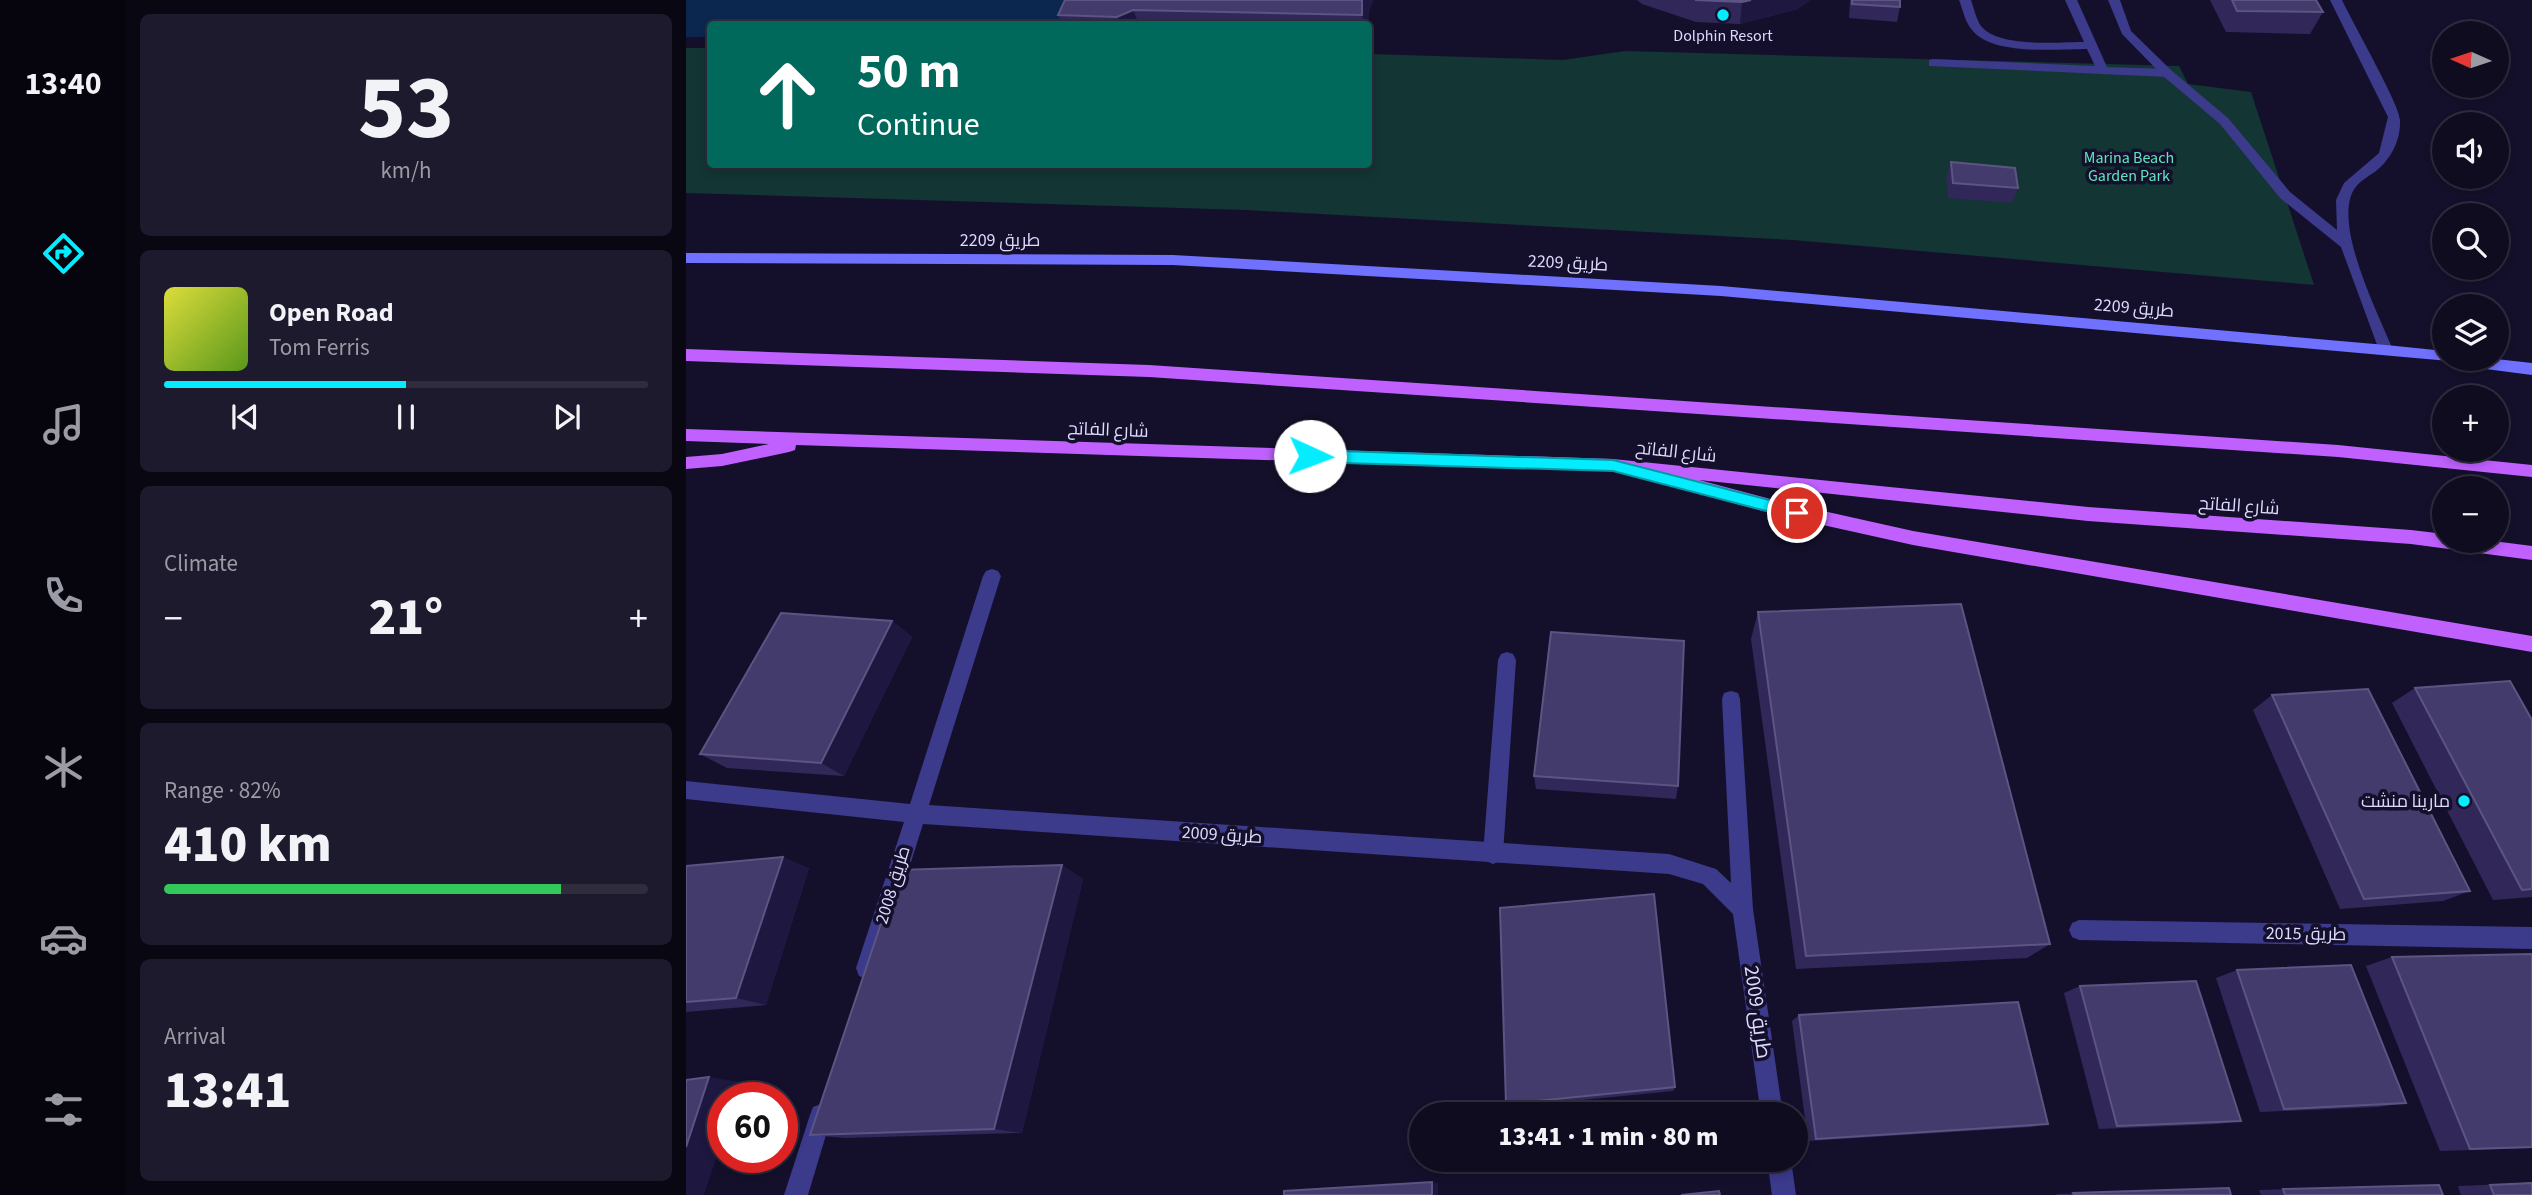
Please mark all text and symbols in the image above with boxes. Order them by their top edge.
marker: Dolphin Resort [1715,7,1731,23]
north arrow [2432,21,2510,98]
map controls [2432,21,2509,553]
place label: Dolphin Resort [1673,25,1773,47]
text: 50 m [857,37,961,107]
text: 53 [358,44,454,173]
icon: ahead [742,49,833,140]
text: 13:40 [24,61,102,107]
text: Continue [857,102,980,148]
button: sound [2432,112,2509,189]
park label: Marina Beach Garden Park [2084,147,2174,187]
text: km/h [380,154,432,187]
button: search [2432,203,2509,280]
street label: طريق 2209 [960,228,1040,253]
icon: directions [39,229,88,278]
street label: طريق 2209 [1527,248,1609,278]
street label: طريق 2209 [2093,292,2175,324]
text: Open Road [269,294,394,331]
button: layers [2432,294,2509,371]
text: Tom Ferris [269,331,370,364]
button: + [2432,385,2509,462]
icon: previous [226,398,264,436]
icon: pause [387,398,425,436]
icon: next [548,398,586,436]
icon: music [39,400,88,449]
street label: شارع الفاتح [1067,416,1149,444]
position arrow [1273,419,1347,493]
street label: شارع الفاتح [1634,435,1718,469]
button: − [2432,476,2509,553]
pin [1767,483,1827,543]
street label: شارع الفاتح [2198,491,2280,521]
icon: arrive [1778,494,1816,532]
text: Climate [164,547,238,580]
icon: phone [39,571,88,620]
text: 21° [369,581,443,655]
text: − [164,592,183,646]
text: + [629,592,648,646]
icon: climate [39,743,88,792]
text: Range · 82% [164,774,281,807]
place label: مارينا منشت [2361,789,2450,814]
marker: مارينا منشت [2456,793,2472,809]
text: 410 km [164,808,332,882]
street label: طريق 2009 [1181,820,1263,850]
street label: طريق 2008 [869,843,917,927]
icon: car [39,914,88,963]
street label: طريق 2015 [2266,921,2346,947]
street label: طريق 2009 [1737,963,1779,1061]
text: Arrival [164,1020,226,1053]
text: 13:41 [164,1054,291,1128]
speed limit sign: 60 [707,1082,798,1173]
icon: filters [39,1085,88,1134]
text: 13:41 · 1 min · 80 m [1499,1118,1718,1155]

